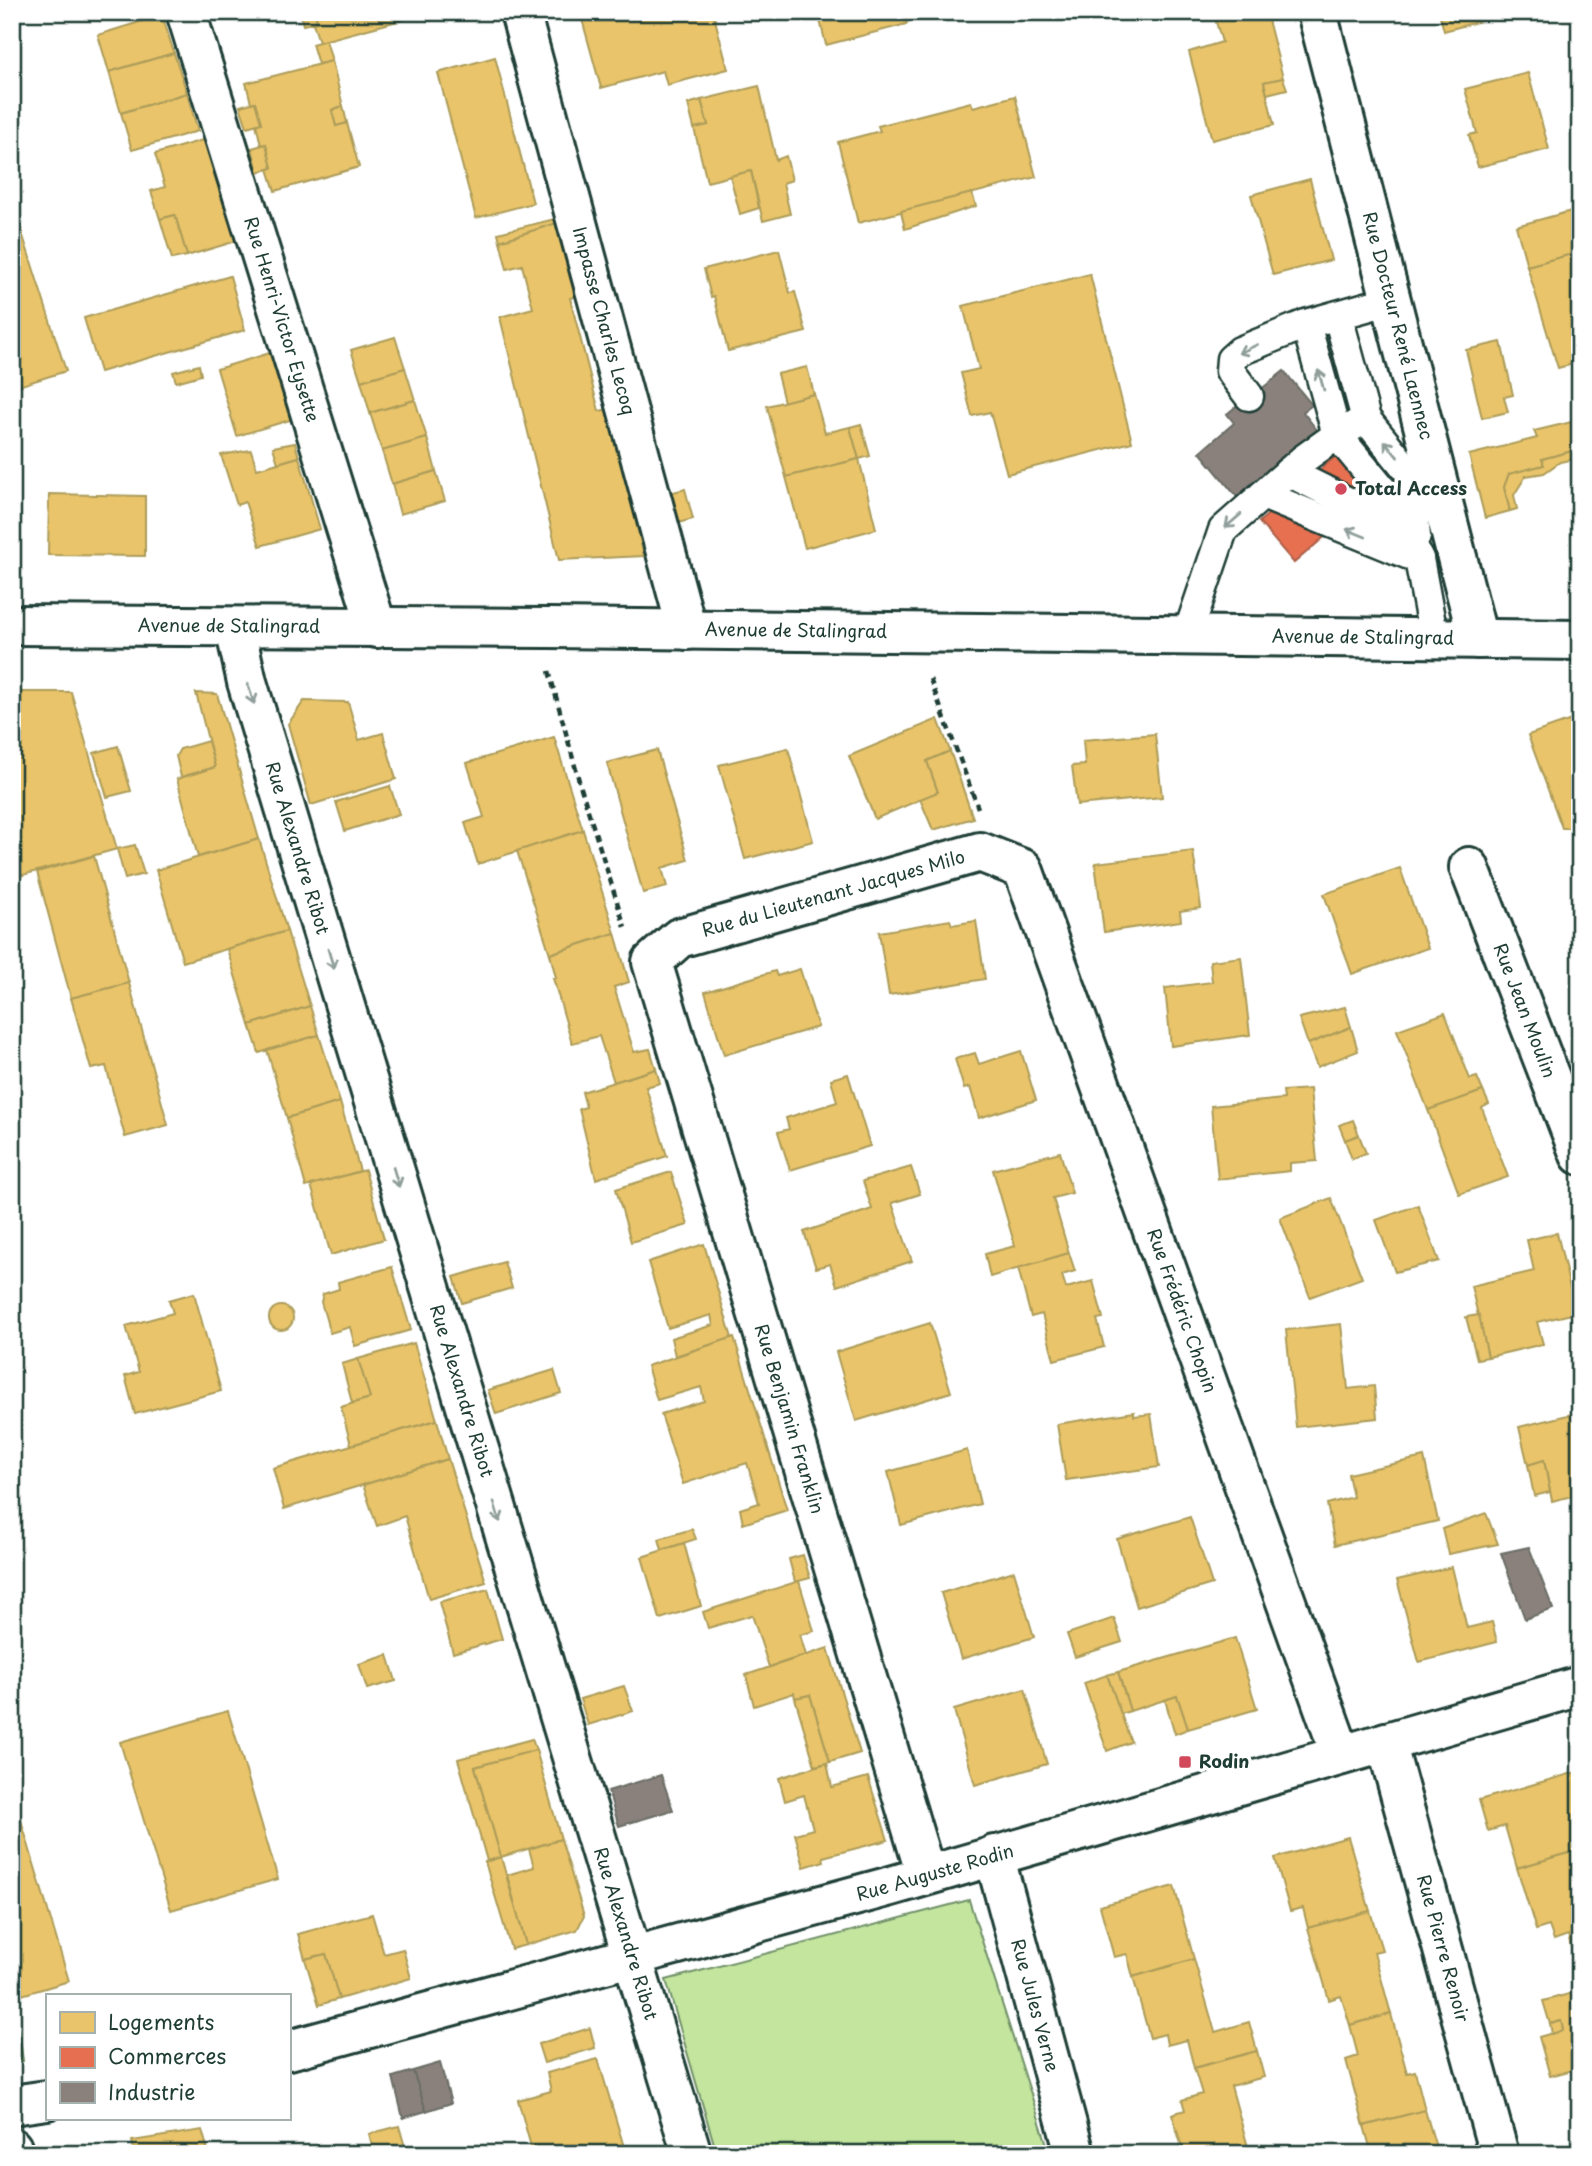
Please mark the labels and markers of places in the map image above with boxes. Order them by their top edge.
place label: Total Access [1355,474,1467,501]
marker: Total Access [1333,481,1349,497]
place label: Rodin [1199,1747,1249,1774]
marker: Rodin [1177,1754,1193,1770]

